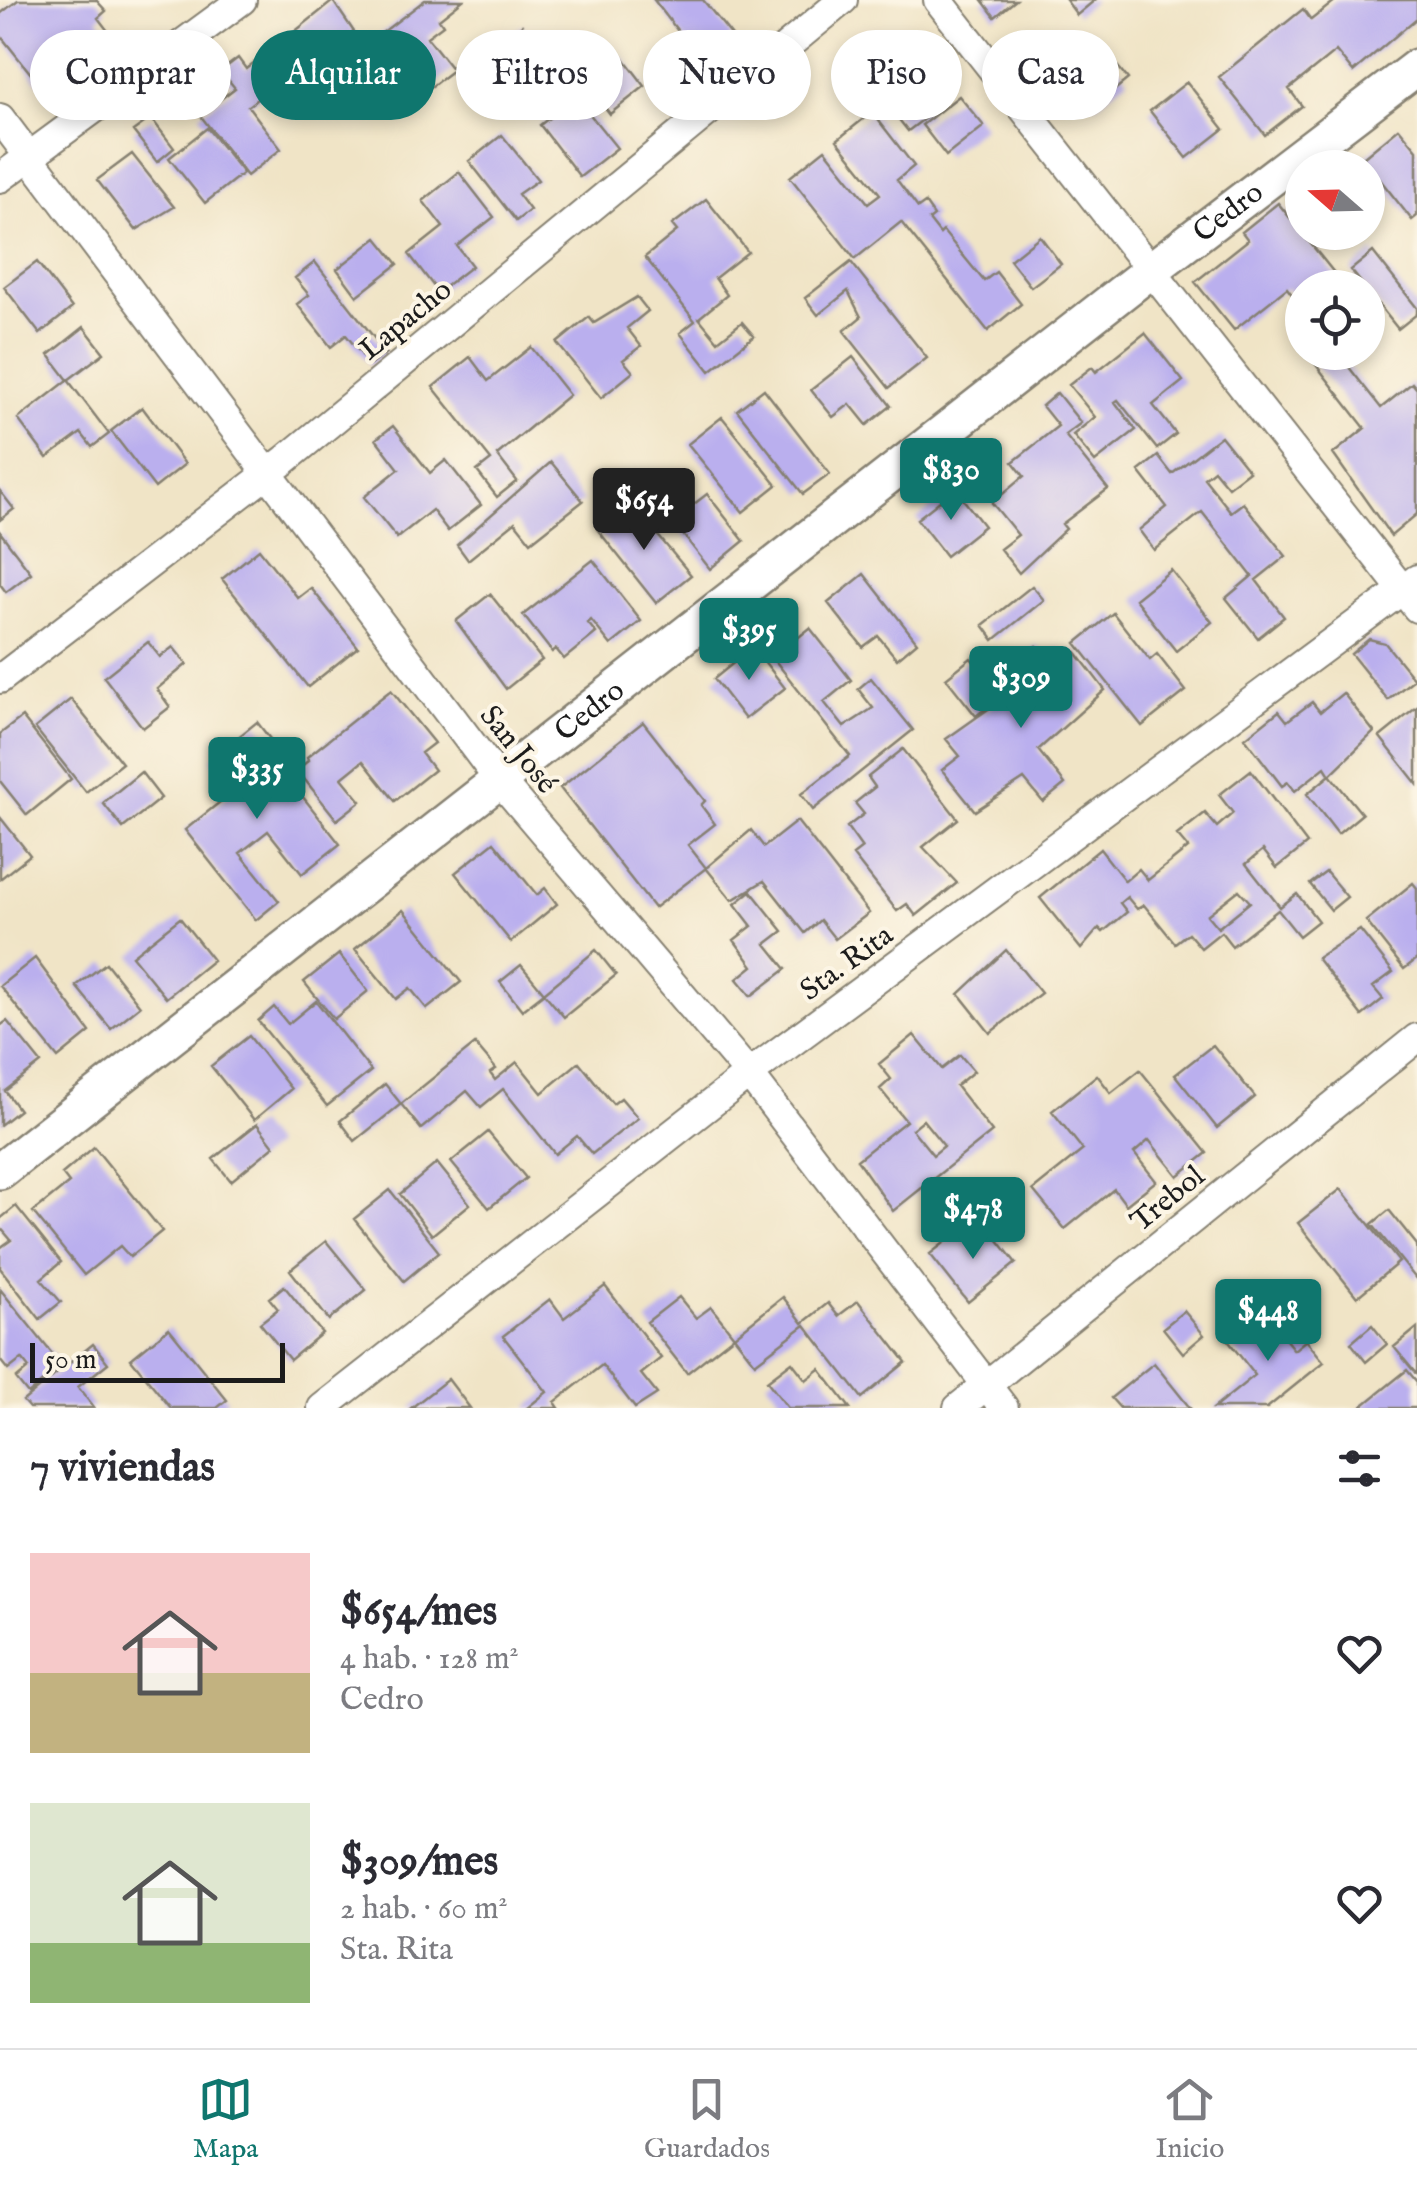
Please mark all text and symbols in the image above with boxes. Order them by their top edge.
chip: Comprar [30,30,231,120]
chip: Alquilar [251,30,436,120]
chip: Filtros [456,30,623,120]
chip: Nuevo [643,30,811,120]
chip: Piso [831,30,962,120]
chip: Casa [982,30,1119,120]
north arrow [1285,150,1385,250]
map controls [1285,150,1385,370]
street label: Cedro [1186,174,1271,252]
button: locate [1285,270,1385,370]
street label: Lapacho [352,272,460,369]
pin: $830 [892,438,1010,523]
text: $830 [922,450,980,491]
pin: $654 [585,468,703,553]
text: $654 [615,480,673,521]
pin: $395 [690,598,808,683]
text: $395 [721,610,777,651]
pin: $309 [962,646,1080,731]
text: $309 [991,658,1051,699]
street label: Cedro [548,672,633,751]
street label: San José [470,698,565,802]
pin: $335 [198,737,316,822]
text: $335 [230,749,284,790]
street label: Sta. Rita [793,917,901,1010]
street label: Trebol [1123,1158,1214,1241]
pin: $478 [914,1177,1032,1262]
text: $478 [943,1189,1003,1230]
pin: $448 [1209,1279,1327,1364]
text: $448 [1237,1291,1299,1332]
scale bar [30,1338,285,1382]
text: 50 m [45,1343,97,1378]
icon: filters [1332,1441,1387,1496]
text: 7 viviendas [30,1442,215,1495]
text: $654/mes [340,1586,497,1639]
icon: home [110,1593,230,1713]
icon: heart [1332,1626,1387,1681]
text: 4 hab. · 128 m² [340,1639,519,1680]
text: Cedro [340,1680,424,1721]
text: $309/mes [340,1836,498,1889]
icon: home [110,1843,230,1963]
icon: heart [1332,1876,1387,1931]
text: 2 hab. · 60 m² [340,1889,508,1930]
text: Sta. Rita [340,1930,453,1971]
tab: Mapa [193,2072,258,2167]
tab: Guardados [644,2072,770,2167]
tab: Inicio [1155,2072,1224,2167]

